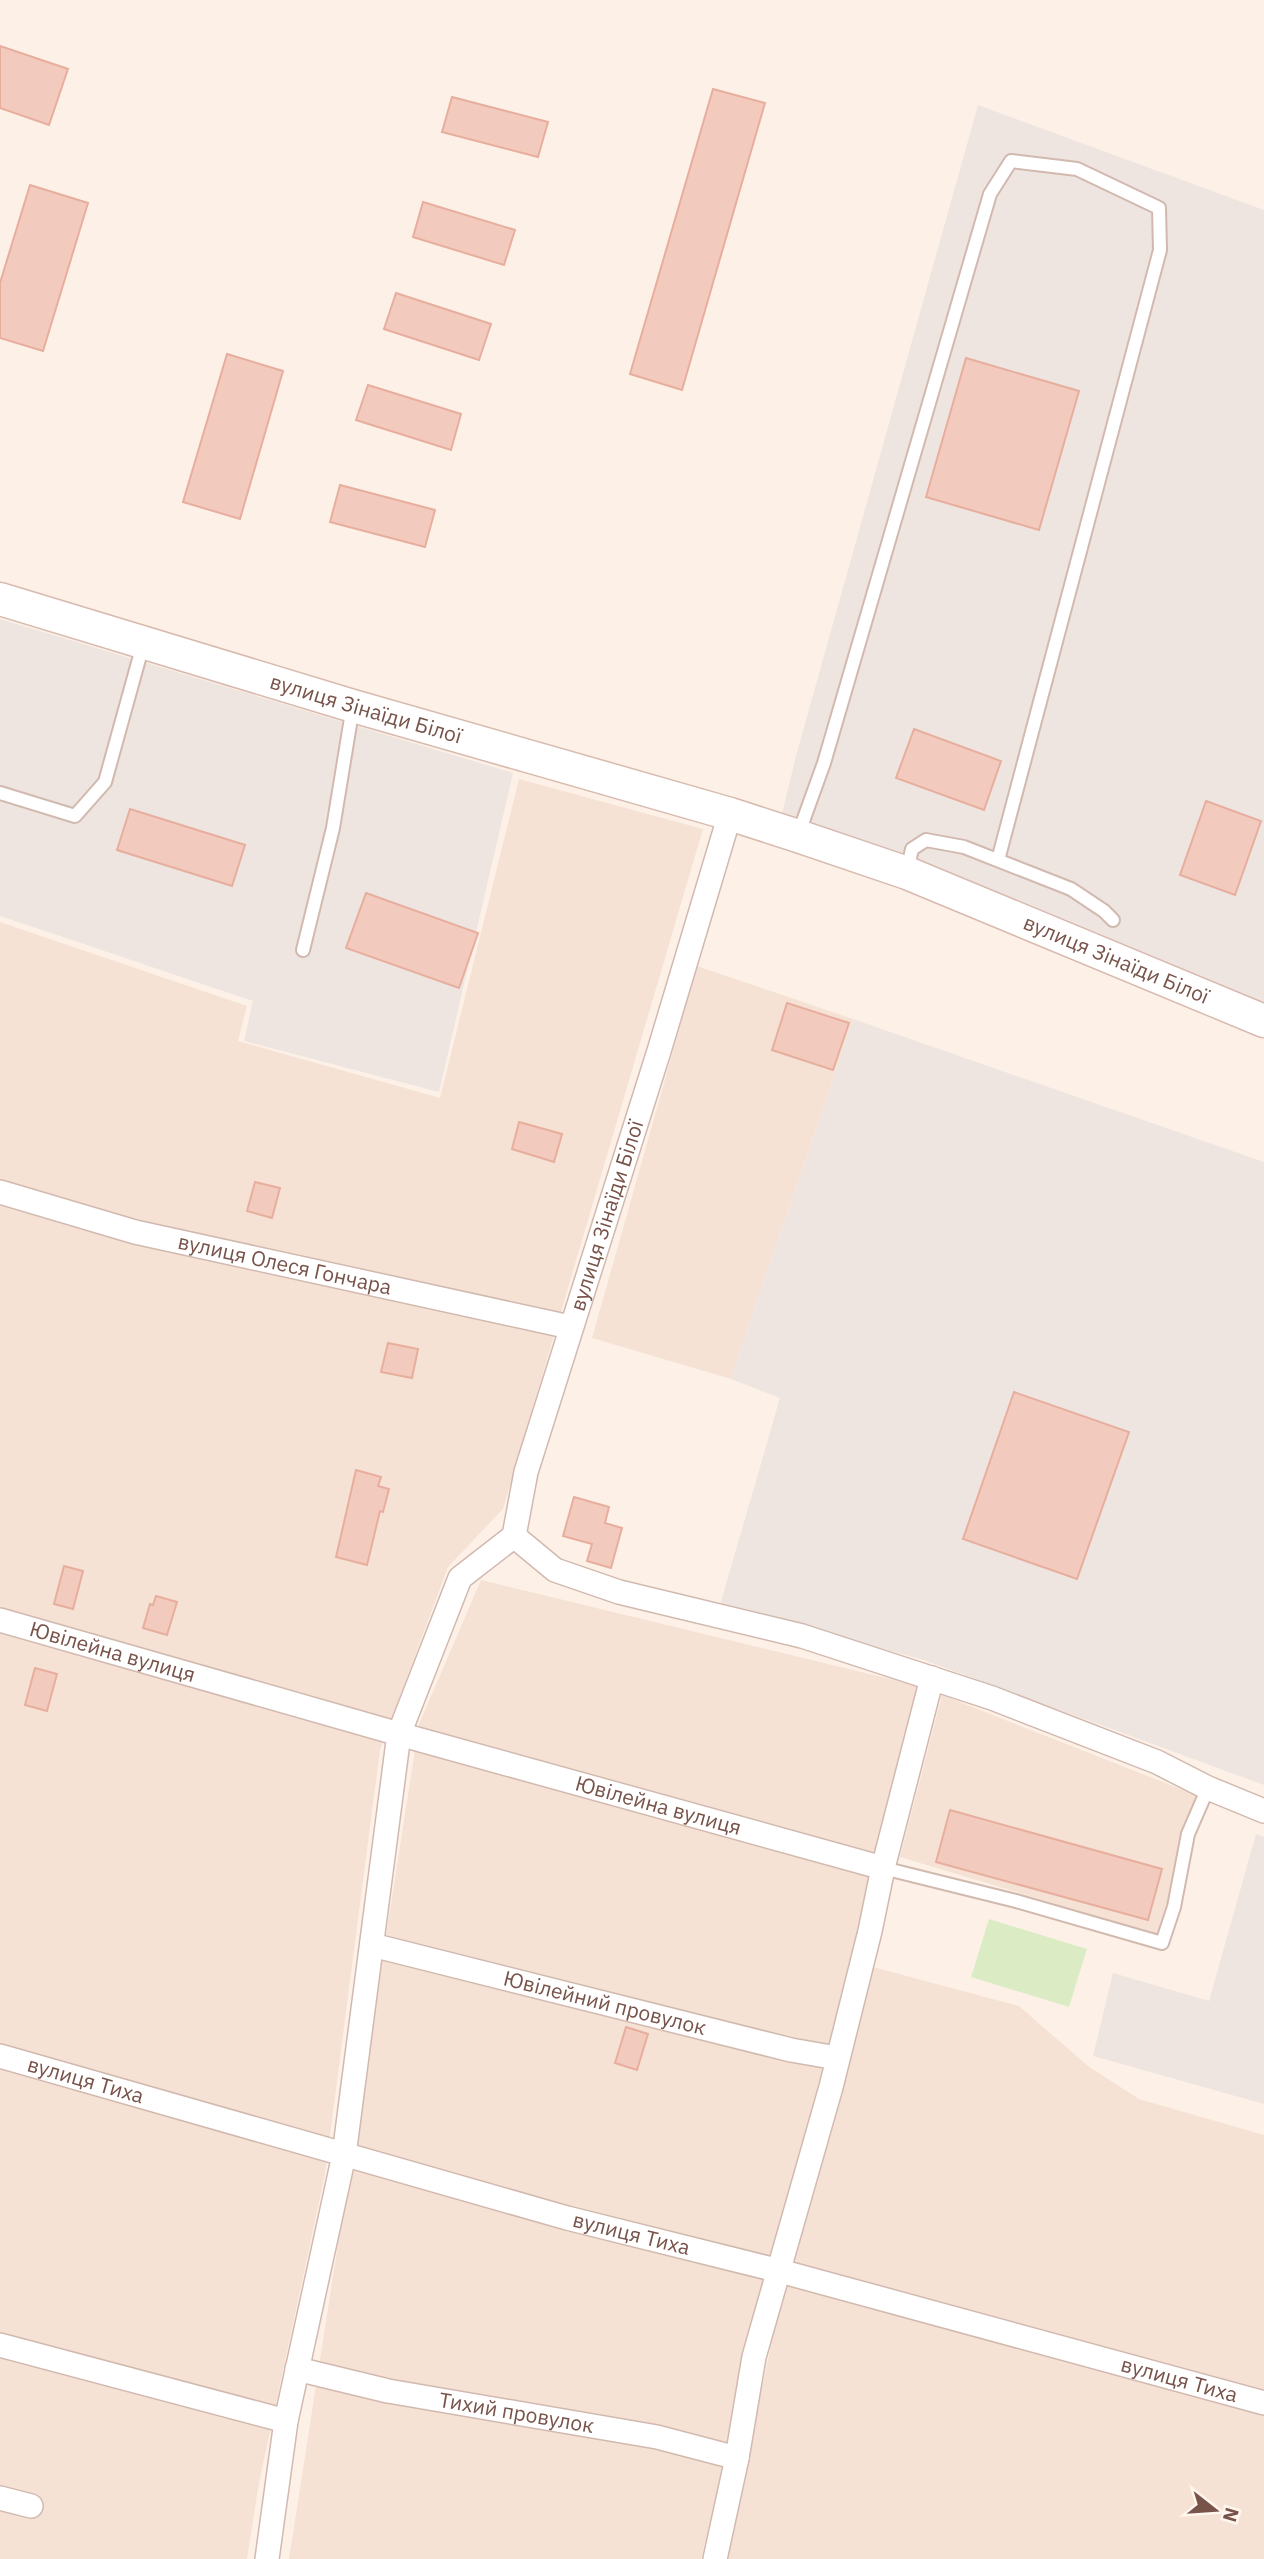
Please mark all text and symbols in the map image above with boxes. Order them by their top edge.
street label: вулиця Зінаїди Білої [267,667,466,750]
street label: вулиця Зінаїди Білої [1019,908,1214,1010]
street label: вулиця Зінаїди Білої [563,1116,650,1314]
street label: вулиця Олеся Гончара [175,1227,394,1301]
street label: Ювілейна вулиця [27,1614,199,1688]
street label: Ювілейна вулиця [572,1768,745,1841]
street label: Ювілейний провулок [501,1964,709,2041]
street label: вулиця Тиха [24,2050,147,2109]
street label: вулиця Тиха [570,2205,693,2261]
street label: вулиця Тиха [1118,2350,1241,2408]
street label: Тихий провулок [437,2385,596,2439]
north arrow [1180,2475,1250,2545]
text: N [1218,2505,1245,2525]

